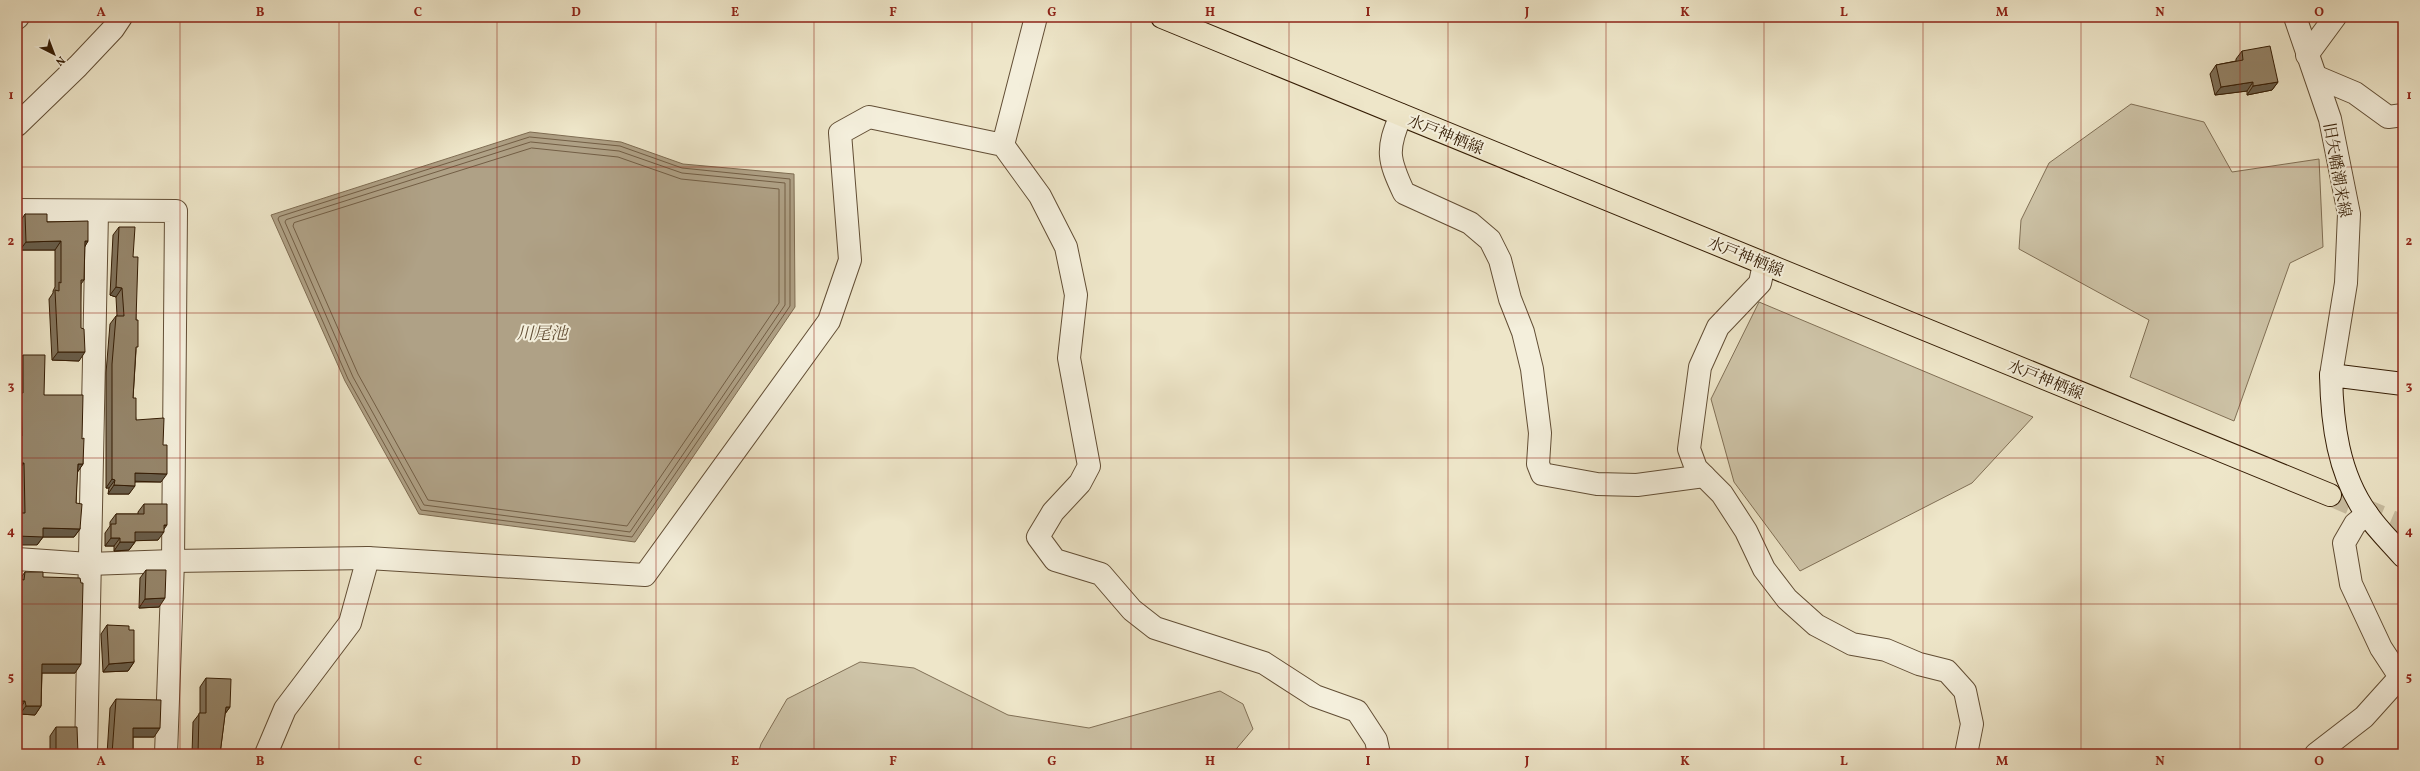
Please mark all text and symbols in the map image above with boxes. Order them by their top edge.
text: A [96,4,106,22]
text: B [256,4,265,22]
text: C [414,4,422,22]
text: D [571,4,581,22]
text: E [731,4,739,22]
text: F [889,4,897,22]
text: G [1047,4,1057,22]
text: H [1205,4,1215,22]
text: I [1366,4,1371,22]
text: J [1524,4,1530,22]
text: K [1680,4,1690,22]
text: L [1840,4,1848,22]
text: M [1996,4,2009,22]
text: N [2155,4,2165,22]
text: O [2314,4,2324,22]
north arrow [34,34,74,74]
text: N [52,52,68,69]
text: 1 [8,87,14,105]
text: 1 [2406,87,2412,105]
street label: 水戸神栖線 [1404,111,1486,161]
street label: 旧矢幡潮来線 [2317,121,2355,220]
text: 2 [8,233,15,251]
street label: 水戸神栖線 [1704,233,1786,283]
text: 2 [2406,233,2413,251]
water label: 川尾池 [517,323,569,346]
street label: 水戸神栖線 [2004,356,2086,406]
text: 3 [8,378,15,396]
text: 3 [2406,378,2413,396]
text: 4 [7,523,15,541]
text: 4 [2405,523,2413,541]
text: 5 [8,669,14,687]
text: 5 [2406,669,2412,687]
text: A [96,753,106,771]
text: B [256,753,265,771]
text: C [414,753,422,771]
text: D [571,753,581,771]
text: E [731,753,739,771]
text: F [889,753,897,771]
text: G [1047,753,1057,771]
text: H [1205,753,1215,771]
text: I [1366,753,1371,771]
text: J [1524,753,1530,771]
text: K [1680,753,1690,771]
text: L [1840,753,1848,771]
text: M [1996,753,2009,771]
text: N [2155,753,2165,771]
text: O [2314,753,2324,771]

